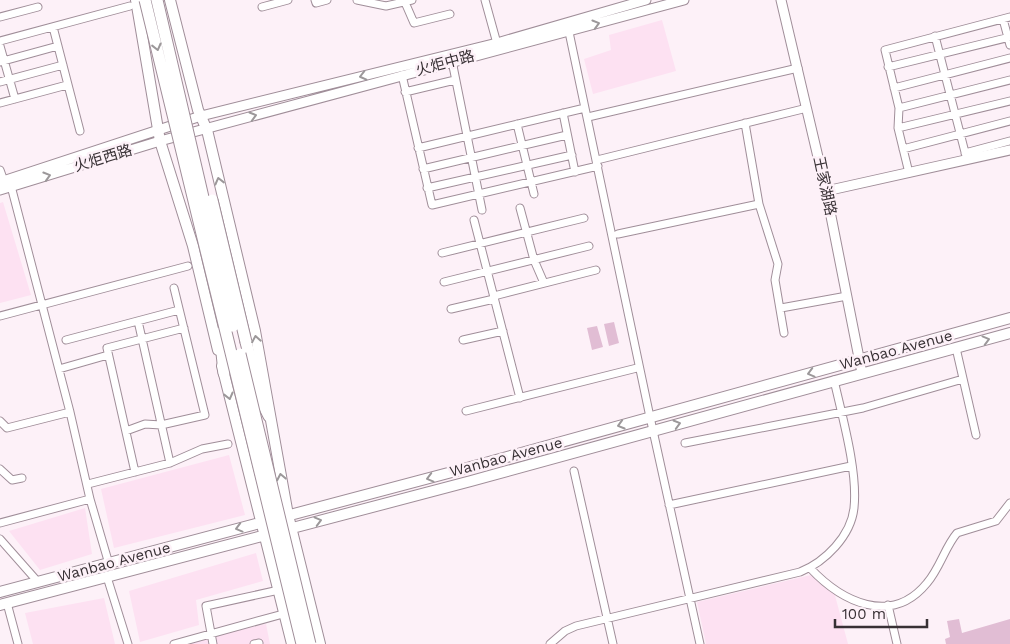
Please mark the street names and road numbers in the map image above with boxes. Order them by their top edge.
street label: 火炬中路 [414,47,476,79]
street label: 火炬西路 [72,141,134,175]
street label: 王家湖路 [810,155,840,217]
street label: Wanbao Avenue [838,326,954,374]
street label: Wanbao Avenue [448,433,564,481]
street label: Wanbao Avenue [56,538,172,586]

